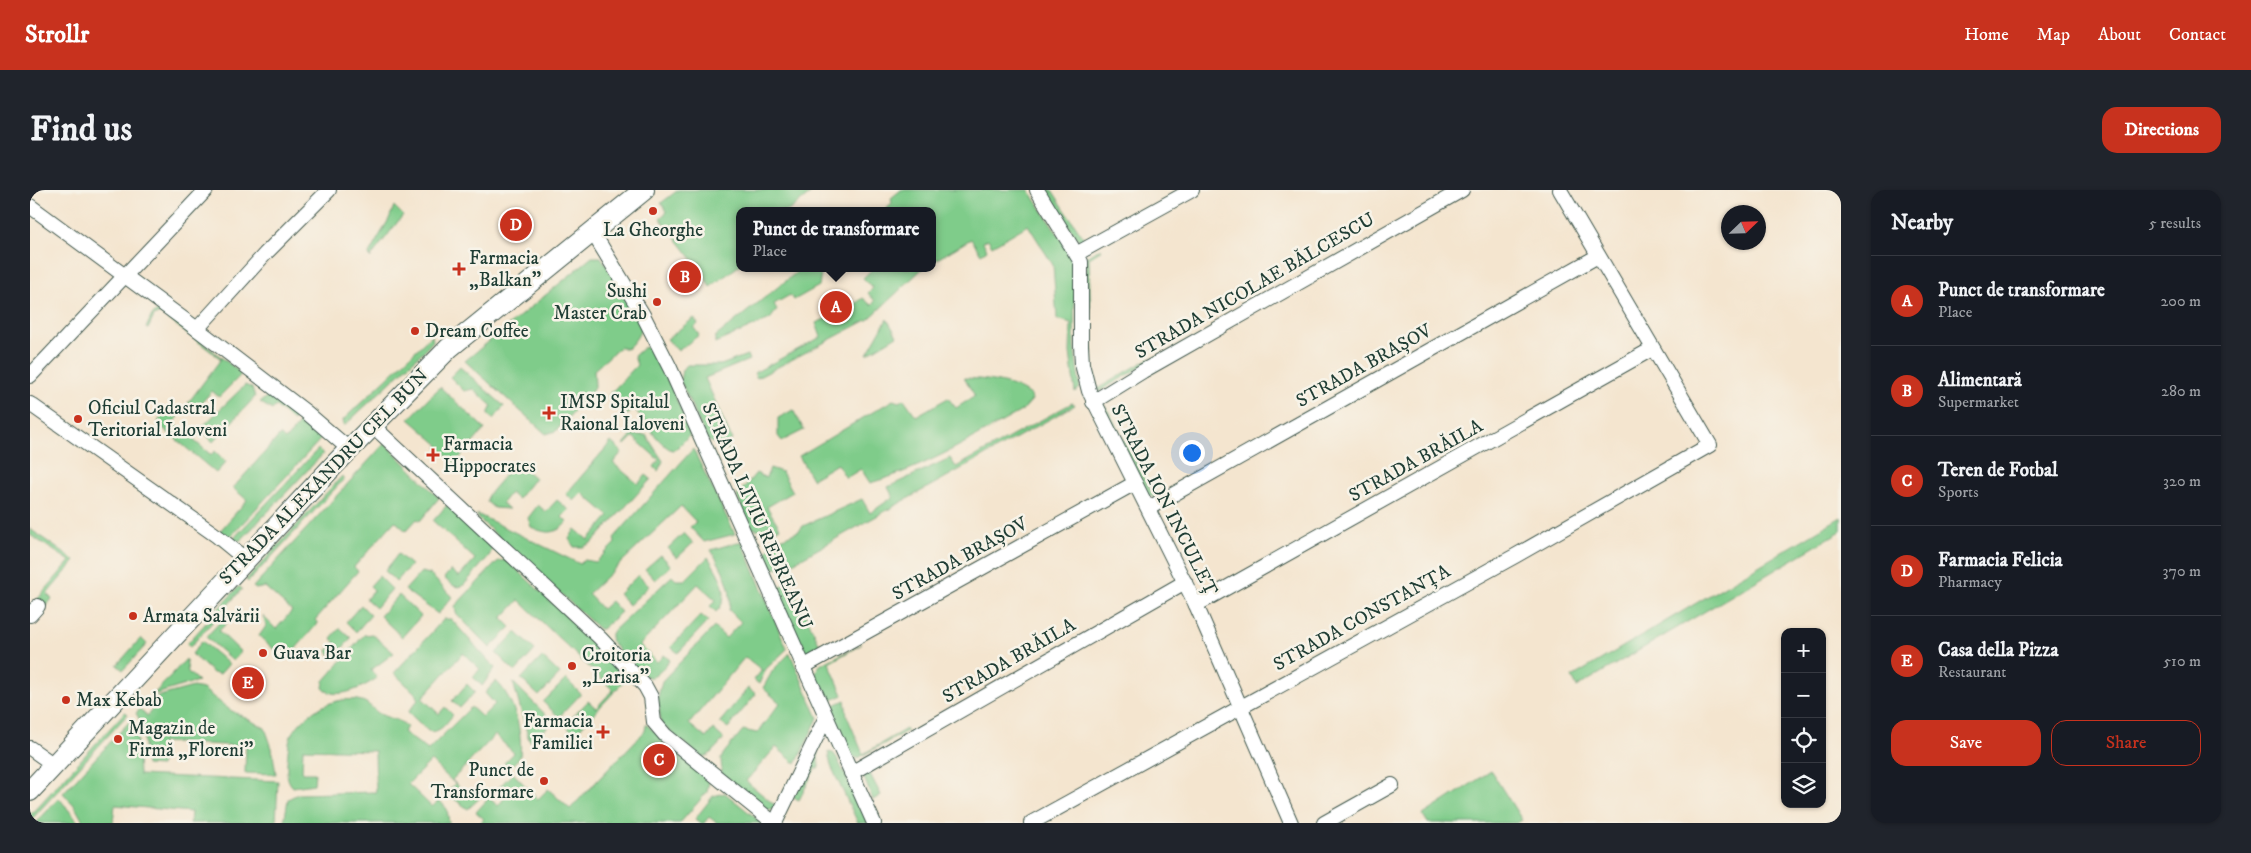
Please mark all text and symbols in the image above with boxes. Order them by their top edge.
text: Strollr [25,20,89,50]
text: Home [1964,24,2009,46]
text: Map [2037,24,2070,46]
text: About [2098,24,2141,46]
text: Contact [2169,24,2226,46]
button: Directions [2102,107,2221,153]
text: Find us [30,108,132,152]
marker: La Gheorghe [647,205,659,217]
north arrow [1721,205,1766,250]
pin: D [500,206,532,244]
street label: STRADA NICOLAE BĂLCESCU [1130,206,1379,364]
popup [736,207,936,272]
text: Nearby [1891,210,1953,236]
text: 5 results [2149,213,2201,233]
text: Punct de transformare [753,218,919,241]
place label: La Gheorghe [603,219,703,242]
text: Place [753,241,787,261]
place label: Farmacia „Balkan” [469,247,541,292]
pin: B [669,258,701,296]
marker: Farmacia „Balkan” [453,263,465,275]
text: Punct de transformare [1938,279,2105,302]
place label: Sushi Master Crab [554,280,647,325]
pin: A [820,288,852,326]
text: A [1902,291,1912,311]
text: 200 m [2160,291,2201,311]
marker: Sushi Master Crab [651,296,663,308]
text: Place [1938,302,1972,322]
street label: STRADA BRAȘOV [1292,319,1436,413]
place label: Dream Coffee [425,320,529,343]
marker: Dream Coffee [409,325,421,337]
street label: STRADA ALEXANDRU CEL BUN [215,364,433,590]
text: Alimentară [1938,369,2022,392]
text: B [1902,381,1912,401]
text: 280 m [2161,381,2201,401]
place label: IMSP Spitalul Raional Ialoveni [560,391,685,436]
text: Supermarket [1938,392,2019,412]
place label: Oficiul Cadastral Teritorial Ialoveni [88,397,227,442]
street label: STRADA LIVIU REBREANU [696,399,818,633]
street label: STRADA ION INCULEȚ [1106,400,1223,600]
marker: IMSP Spitalul Raional Ialoveni [542,406,556,420]
street label: STRADA BRĂILA [1344,412,1488,507]
marker: Oficiul Cadastral Teritorial Ialoveni [72,413,84,425]
place label: Farmacia Hippocrates [443,433,536,478]
your location [1179,440,1205,466]
marker: Farmacia Hippocrates [427,449,439,461]
text: Teren de Fotbal [1938,459,2058,482]
text: C [1902,471,1912,491]
text: 320 m [2163,471,2201,491]
text: Sports [1938,482,1979,502]
street label: STRADA BRAȘOV [888,512,1032,606]
text: Farmacia Felicia [1938,549,2063,572]
street label: STRADA CONSTANȚA [1270,559,1455,676]
text: D [1901,561,1913,581]
text: 370 m [2163,561,2201,581]
text: Pharmacy [1938,572,2002,592]
place label: Armata Salvării [143,605,260,628]
marker: Armata Salvării [127,610,139,622]
street label: STRADA BRĂILA [937,611,1080,708]
map controls [1781,628,1826,808]
button: + [1781,628,1826,673]
text: Casa della Pizza [1938,639,2059,662]
place label: Guava Bar [273,642,351,665]
place label: Croitoria „Larisa” [582,644,651,689]
marker: Guava Bar [257,647,269,659]
text: E [1901,651,1913,671]
text: 510 m [2163,651,2201,671]
marker: Croitoria „Larisa” [566,660,578,672]
text: Restaurant [1938,662,2006,682]
pin: E [232,664,264,702]
button: − [1781,673,1826,718]
place label: Max Kebab [76,689,162,712]
marker: Max Kebab [60,694,72,706]
place label: Farmacia Familiei [523,710,593,755]
place label: Magazin de Firmă „Floreni” [128,717,253,762]
button: locate [1781,718,1826,763]
button: Save [1891,720,2041,766]
button: Share [2051,720,2201,766]
marker: Farmacia Familiei [597,726,609,738]
marker: Magazin de Firmă „Floreni” [112,733,124,745]
pin: C [643,741,675,779]
place label: Punct de Transformare [431,759,534,804]
button: layers [1781,763,1826,808]
marker: Punct de Transformare [538,775,550,787]

